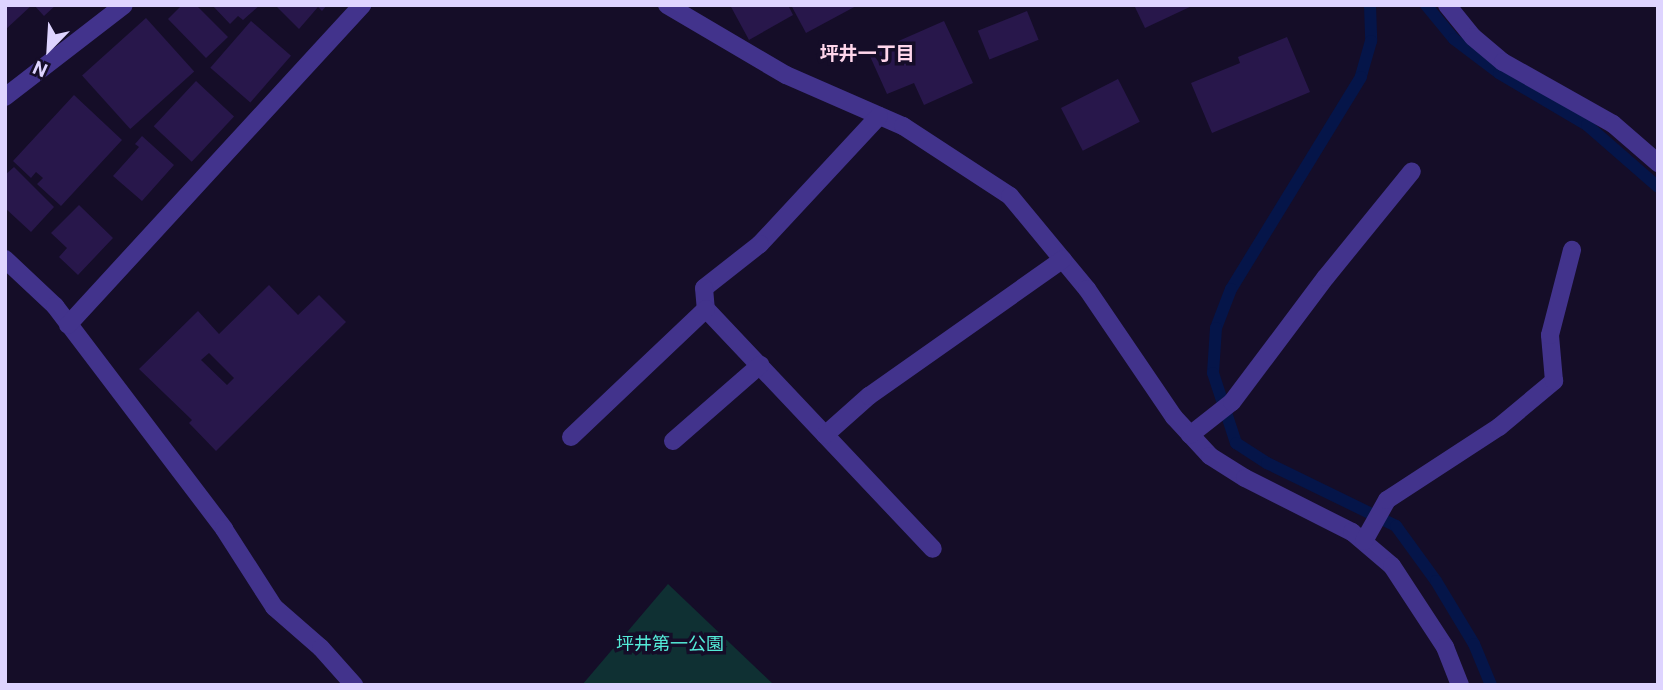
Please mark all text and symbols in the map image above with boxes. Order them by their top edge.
north arrow [14,14,84,84]
district label: 坪井一丁目 [820,43,914,65]
text: N [29,55,51,82]
park label: 坪井第一公園 [616,633,724,655]

